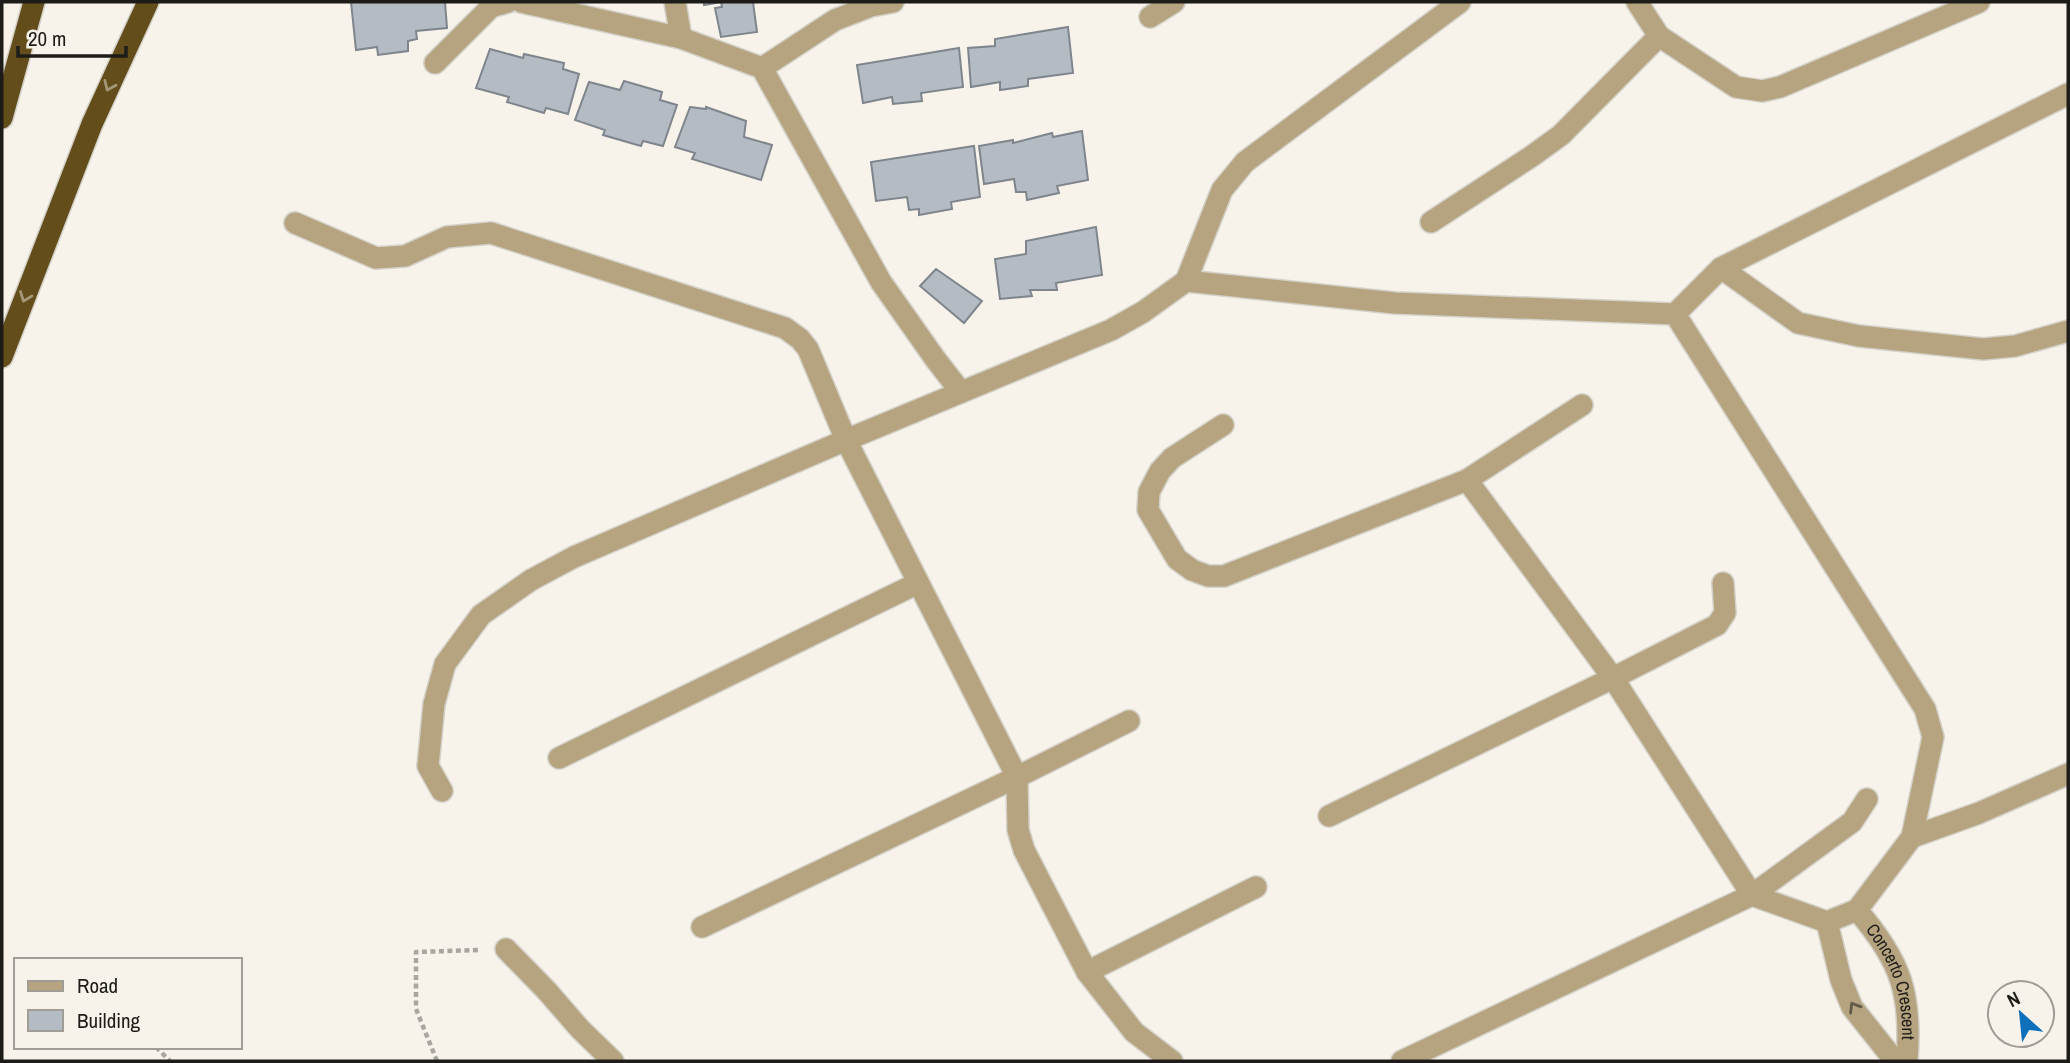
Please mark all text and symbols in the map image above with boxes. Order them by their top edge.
scale bar [18,14,126,58]
text: 20 m [28,24,66,53]
one-way arrow [103,79,117,91]
one-way arrow [19,291,33,303]
street label: Concerto Crescent [1860,918,1921,1040]
legend [14,958,242,1049]
text: Road [77,971,118,1000]
north arrow [1986,979,2056,1049]
text: N [2002,985,2024,1013]
one-way arrow [1849,1002,1862,1015]
text: Building [77,1006,141,1035]

